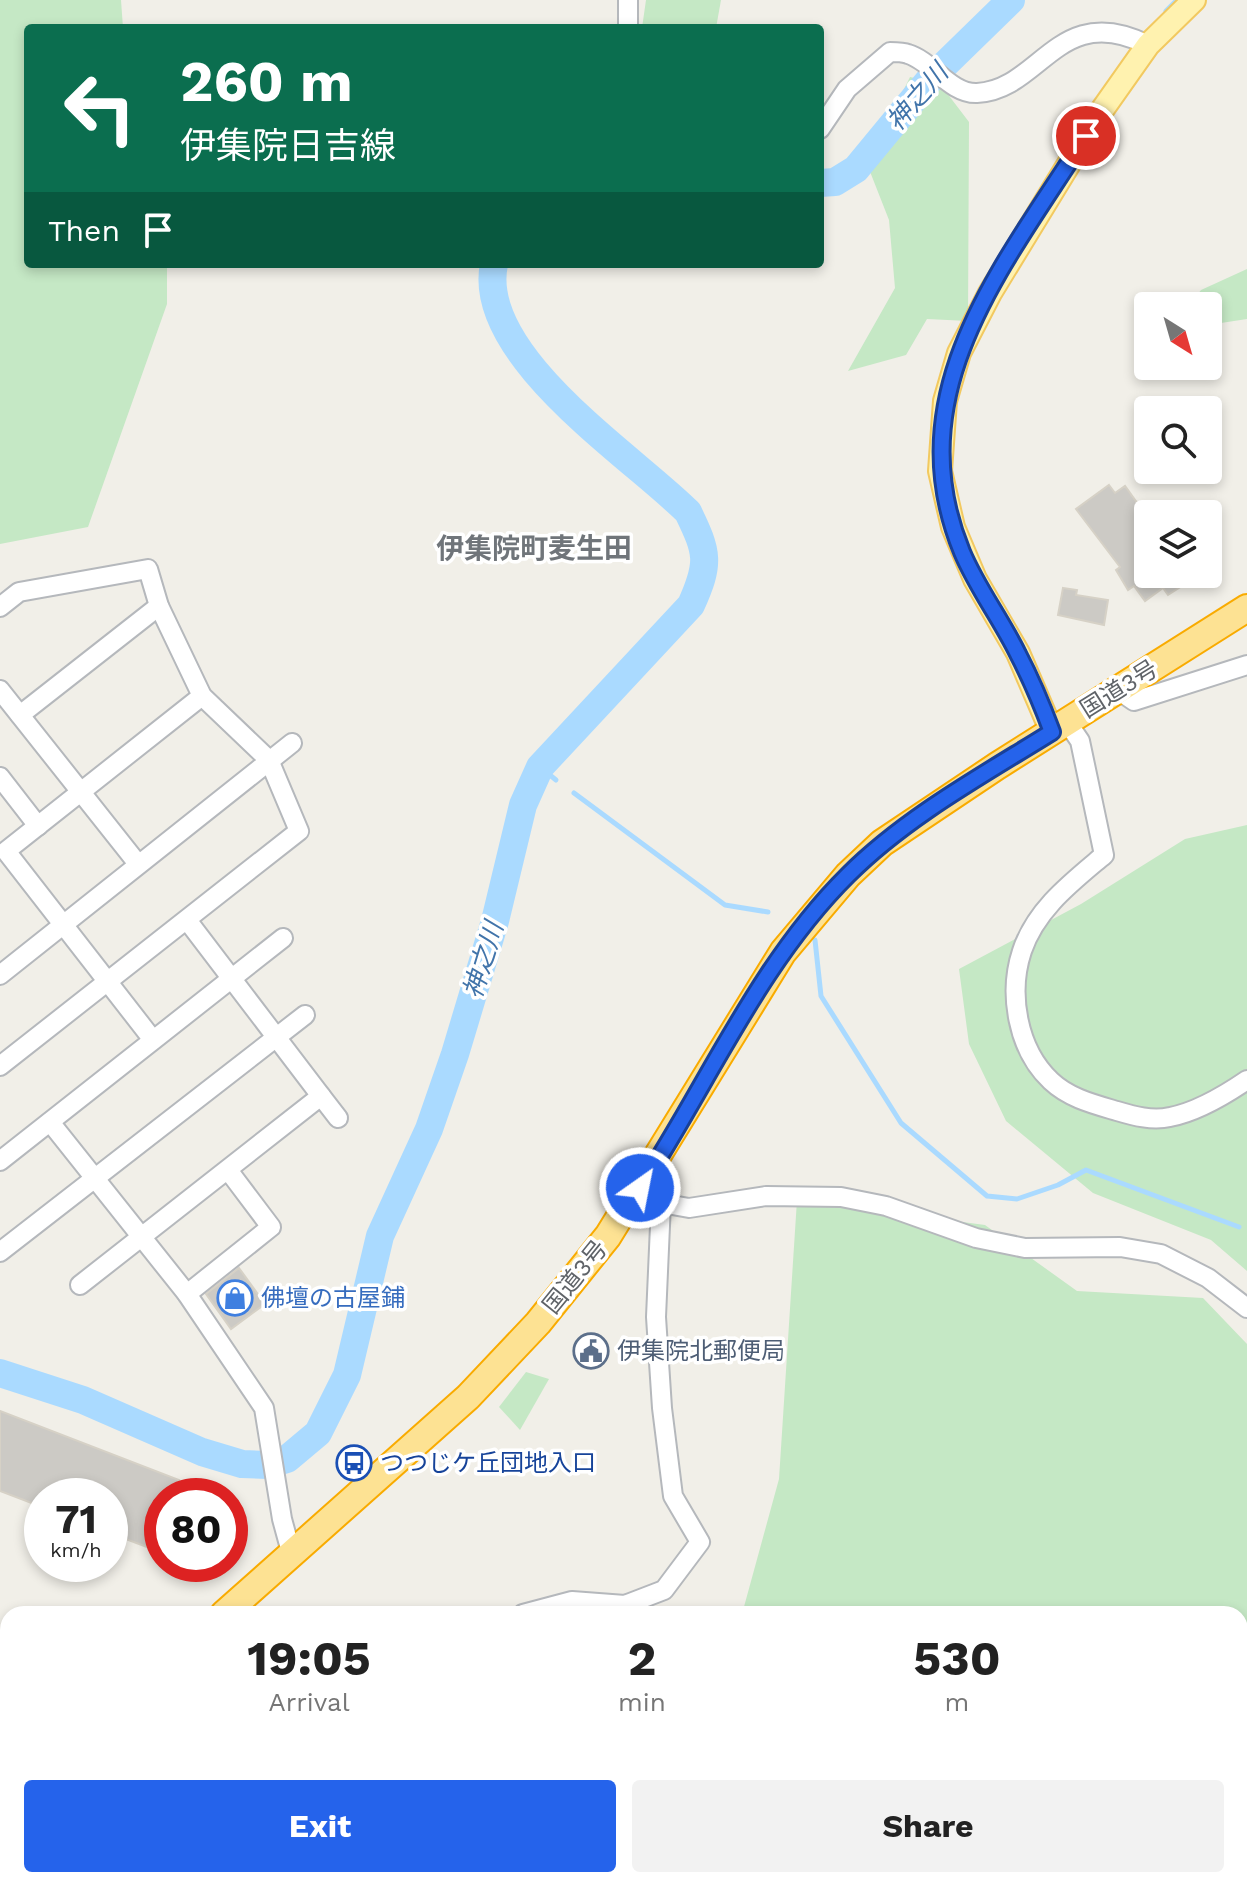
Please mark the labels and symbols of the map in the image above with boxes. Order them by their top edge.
water label: 神之川 [880,55,956,136]
pin [1052,102,1120,170]
north arrow [1134,292,1222,380]
district label: 伊集院町麦生田 [436,532,632,565]
street label: 国道3号 [1075,654,1163,724]
water label: 神之川 [457,915,510,1002]
position arrow [598,1146,682,1230]
street label: 国道3号 [537,1235,613,1319]
shop icon: 佛壇の古屋鋪 [216,1279,254,1317]
place label: 佛壇の古屋鋪 [261,1284,405,1312]
public building icon: 伊集院北郵便局 [572,1332,610,1370]
place label: 伊集院北郵便局 [617,1337,785,1365]
bus stop icon: つつじケ丘団地入口 [335,1444,373,1482]
place label: つつじケ丘団地入口 [380,1449,596,1477]
speed limit sign: 80 [144,1478,248,1582]

